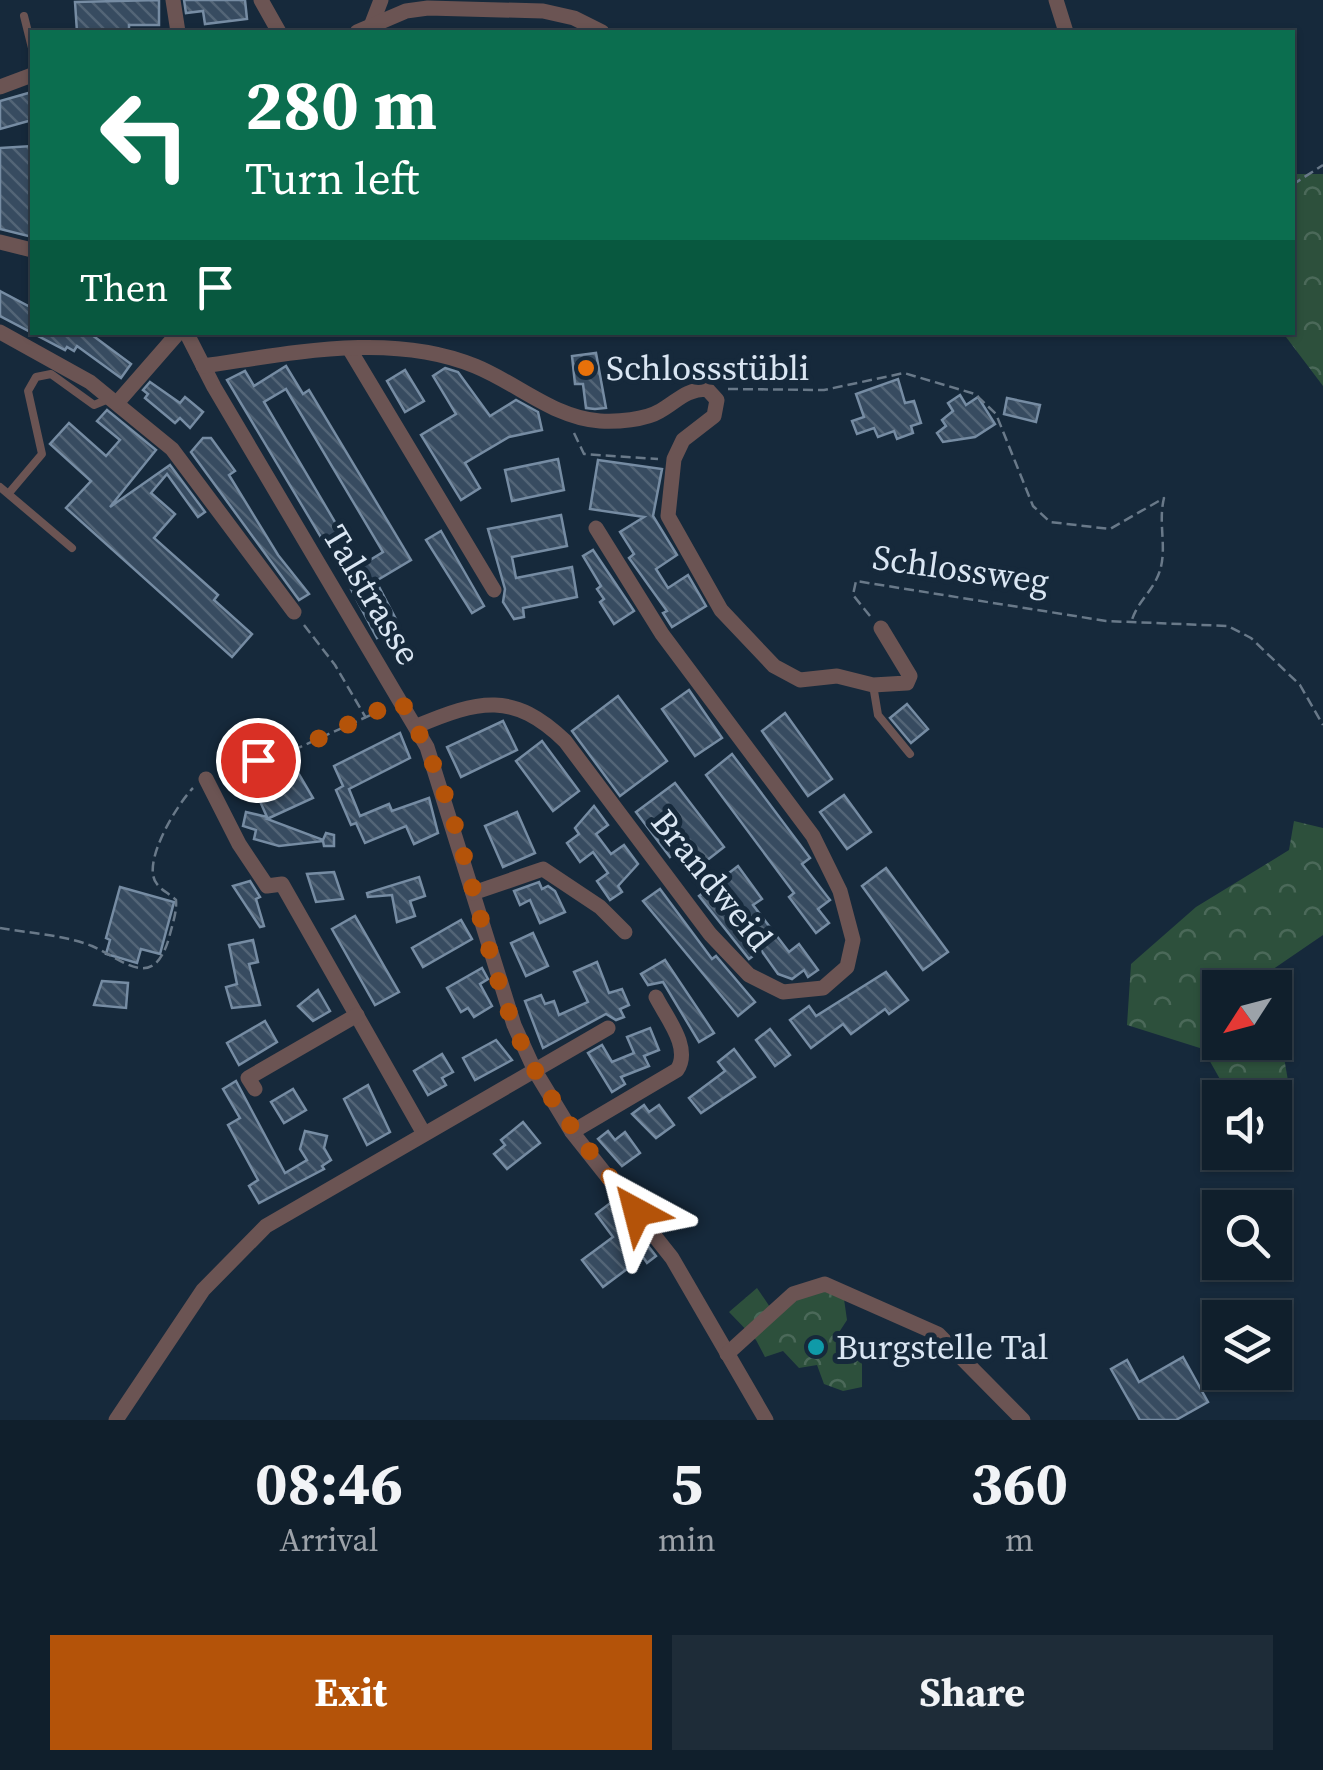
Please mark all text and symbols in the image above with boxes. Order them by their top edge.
text: 280 m [245,56,437,152]
icon: left [80,70,210,200]
text: Turn left [245,147,419,209]
icon: arrive [188,260,243,315]
text: Then [80,262,168,314]
place label: Schlossstübli [606,344,809,392]
marker: Schlossstübli [575,357,597,379]
street label: Talstrasse [312,516,432,674]
street label: Schlossweg [870,533,1052,605]
pin [216,718,301,803]
icon: arrive [231,733,286,788]
street label: Brandweid [640,799,784,961]
north arrow [1202,970,1292,1060]
map controls [1202,970,1292,1390]
button: sound [1202,1080,1292,1170]
position arrow [585,1160,689,1264]
button: search [1202,1190,1292,1280]
button: layers [1202,1300,1292,1390]
place label: Burgstelle Tal [836,1323,1049,1371]
marker: Burgstelle Tal [805,1336,827,1358]
text: 08:46 [255,1442,403,1524]
text: 5 [670,1442,703,1524]
text: 360 [971,1442,1068,1524]
text: Arrival [280,1518,378,1562]
text: min [658,1518,716,1562]
text: m [1005,1518,1034,1562]
button: Exit [50,1635,652,1750]
button: Share [672,1635,1273,1750]

